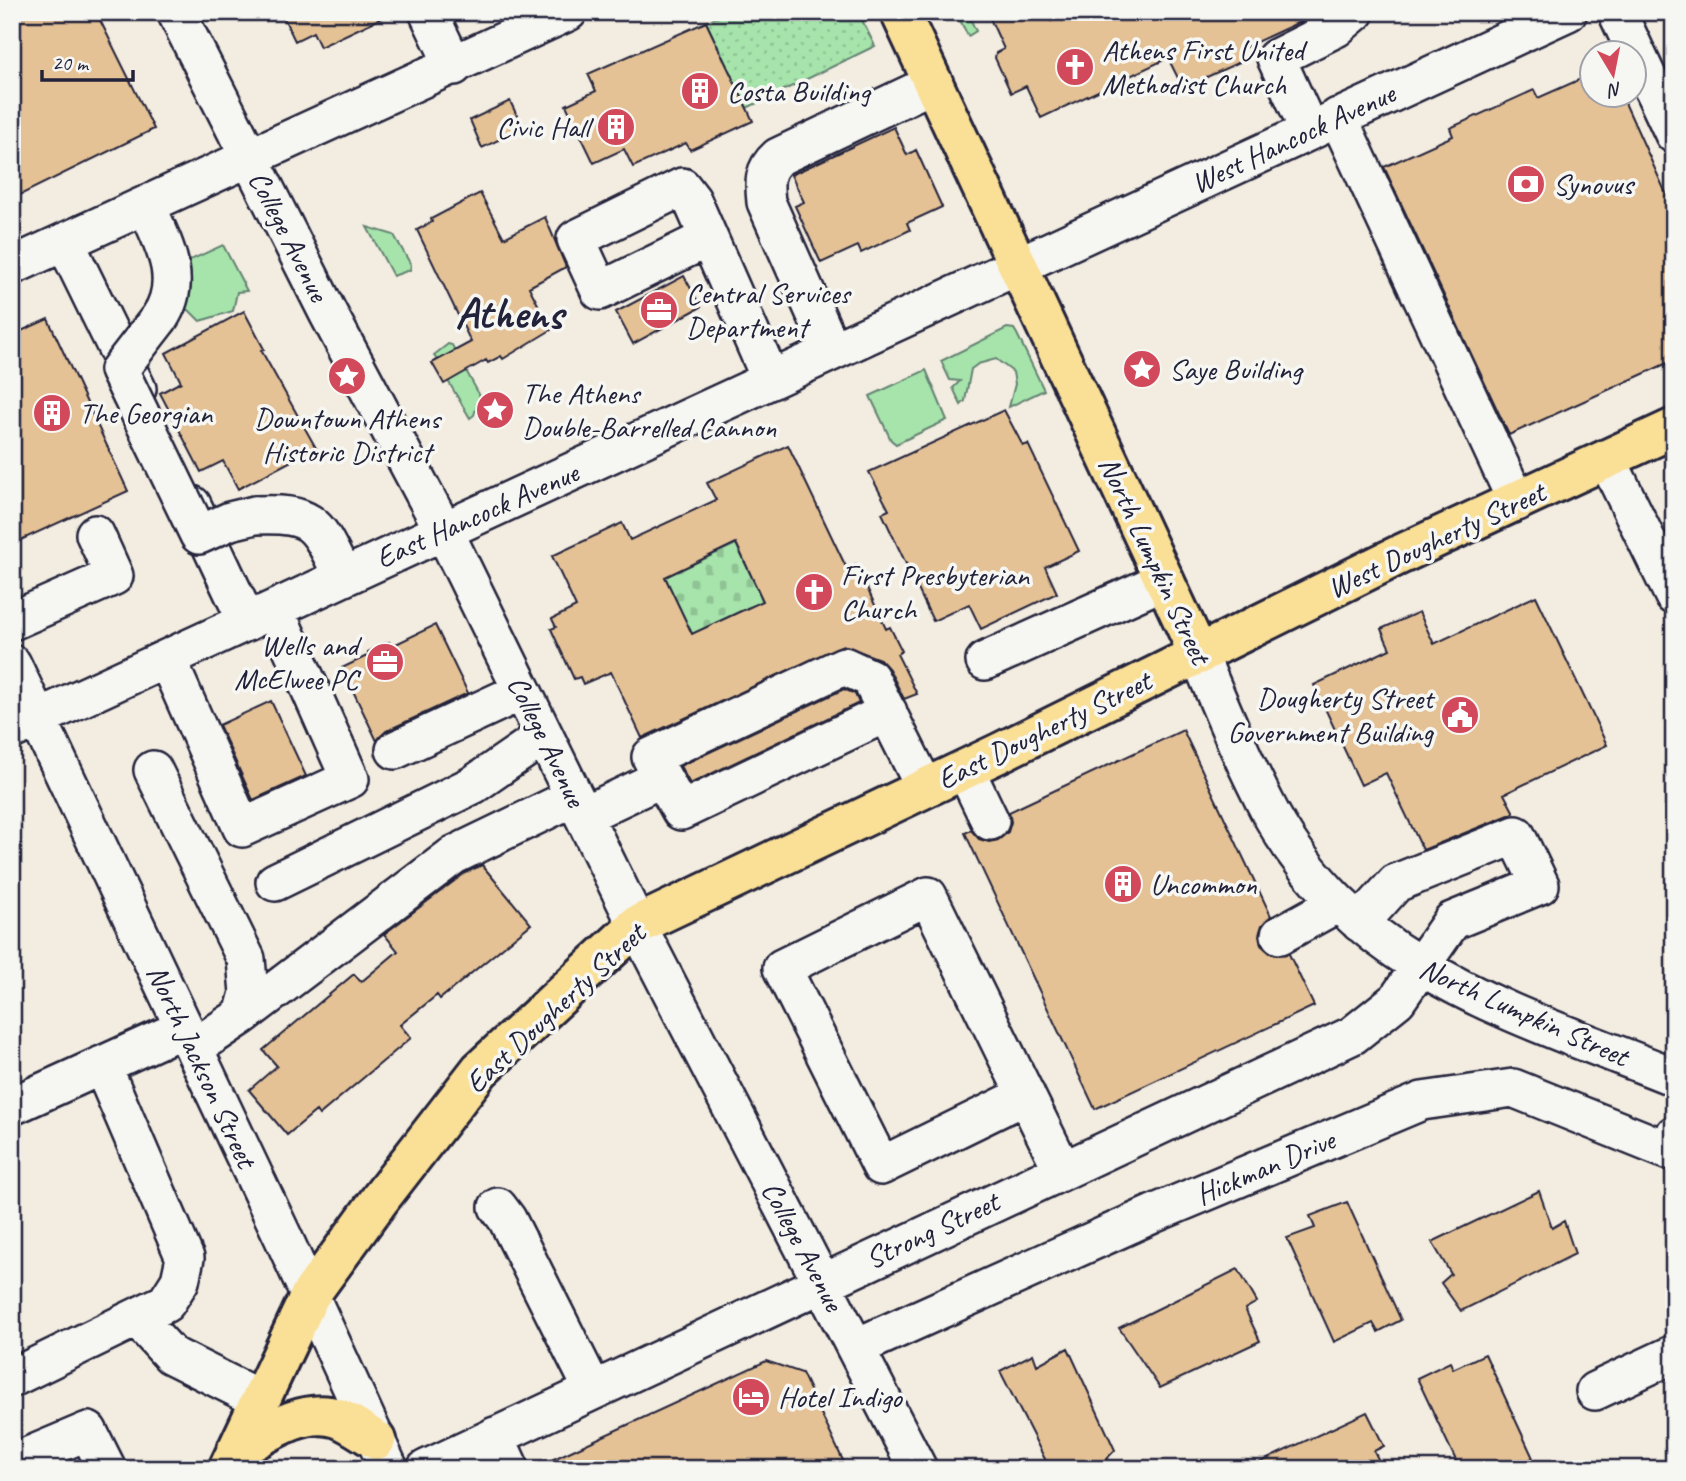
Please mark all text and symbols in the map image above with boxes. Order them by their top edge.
place label: Athens First United Methodist Church [1102,31,1308,103]
scale bar [42,38,133,82]
north arrow [1578,38,1648,108]
church icon: Athens First United Methodist Church [1054,46,1096,88]
text: 20 m [52,50,90,76]
building icon: Costa Building [679,70,721,112]
place label: Costa Building [727,72,872,110]
street label: West Hancock Avenue [1185,73,1403,202]
text: N [1605,77,1624,103]
building icon: Civic Hall [595,106,637,148]
place label: Civic Hall [496,108,594,146]
bank icon: Synovus [1505,163,1547,205]
street label: College Avenue [240,164,339,310]
place label: Synovus [1553,165,1635,203]
place label: Central Services Department [686,274,853,346]
district label: Athens [455,286,567,341]
office icon: Central Services Department [638,289,680,331]
place icon: Saye Building [1121,348,1163,390]
place label: Saye Building [1169,350,1304,388]
place icon: Downtown Athens Historic District [326,355,368,397]
place label: The Athens Double-Barrelled Cannon [522,374,777,446]
place icon: The Athens Double-Barrelled Cannon [474,389,516,431]
building icon: The Georgian [31,392,73,434]
place label: The Georgian [79,394,214,432]
place label: Downtown Athens Historic District [254,399,443,471]
street label: North Lumpkin Street [1090,450,1221,672]
street label: East Hancock Avenue [370,452,586,577]
street label: West Dougherty Street [1321,472,1553,607]
place label: First Presbyterian Church [841,556,1031,628]
church icon: First Presbyterian Church [793,571,835,613]
place label: Wells and McElwee PC [234,626,362,698]
office icon: Wells and McElwee PC [364,641,406,683]
street label: East Dougherty Street [931,661,1160,798]
street label: College Avenue [499,669,596,815]
place label: Dougherty Street Government Building [1228,679,1436,751]
public building icon: Dougherty Street Government Building [1439,694,1481,736]
building icon: Uncommon [1102,863,1144,905]
place label: Uncommon [1150,865,1257,903]
street label: East Dougherty Street [457,913,655,1101]
street label: North Lumpkin Street [1414,949,1637,1076]
street label: North Jackson Street [138,959,267,1176]
street label: Hickman Drive [1190,1120,1342,1213]
street label: College Avenue [753,1175,854,1319]
street label: Strong Street [859,1181,1007,1277]
hotel icon: Hotel Indigo [730,1376,772,1418]
place label: Hotel Indigo [778,1378,903,1416]

